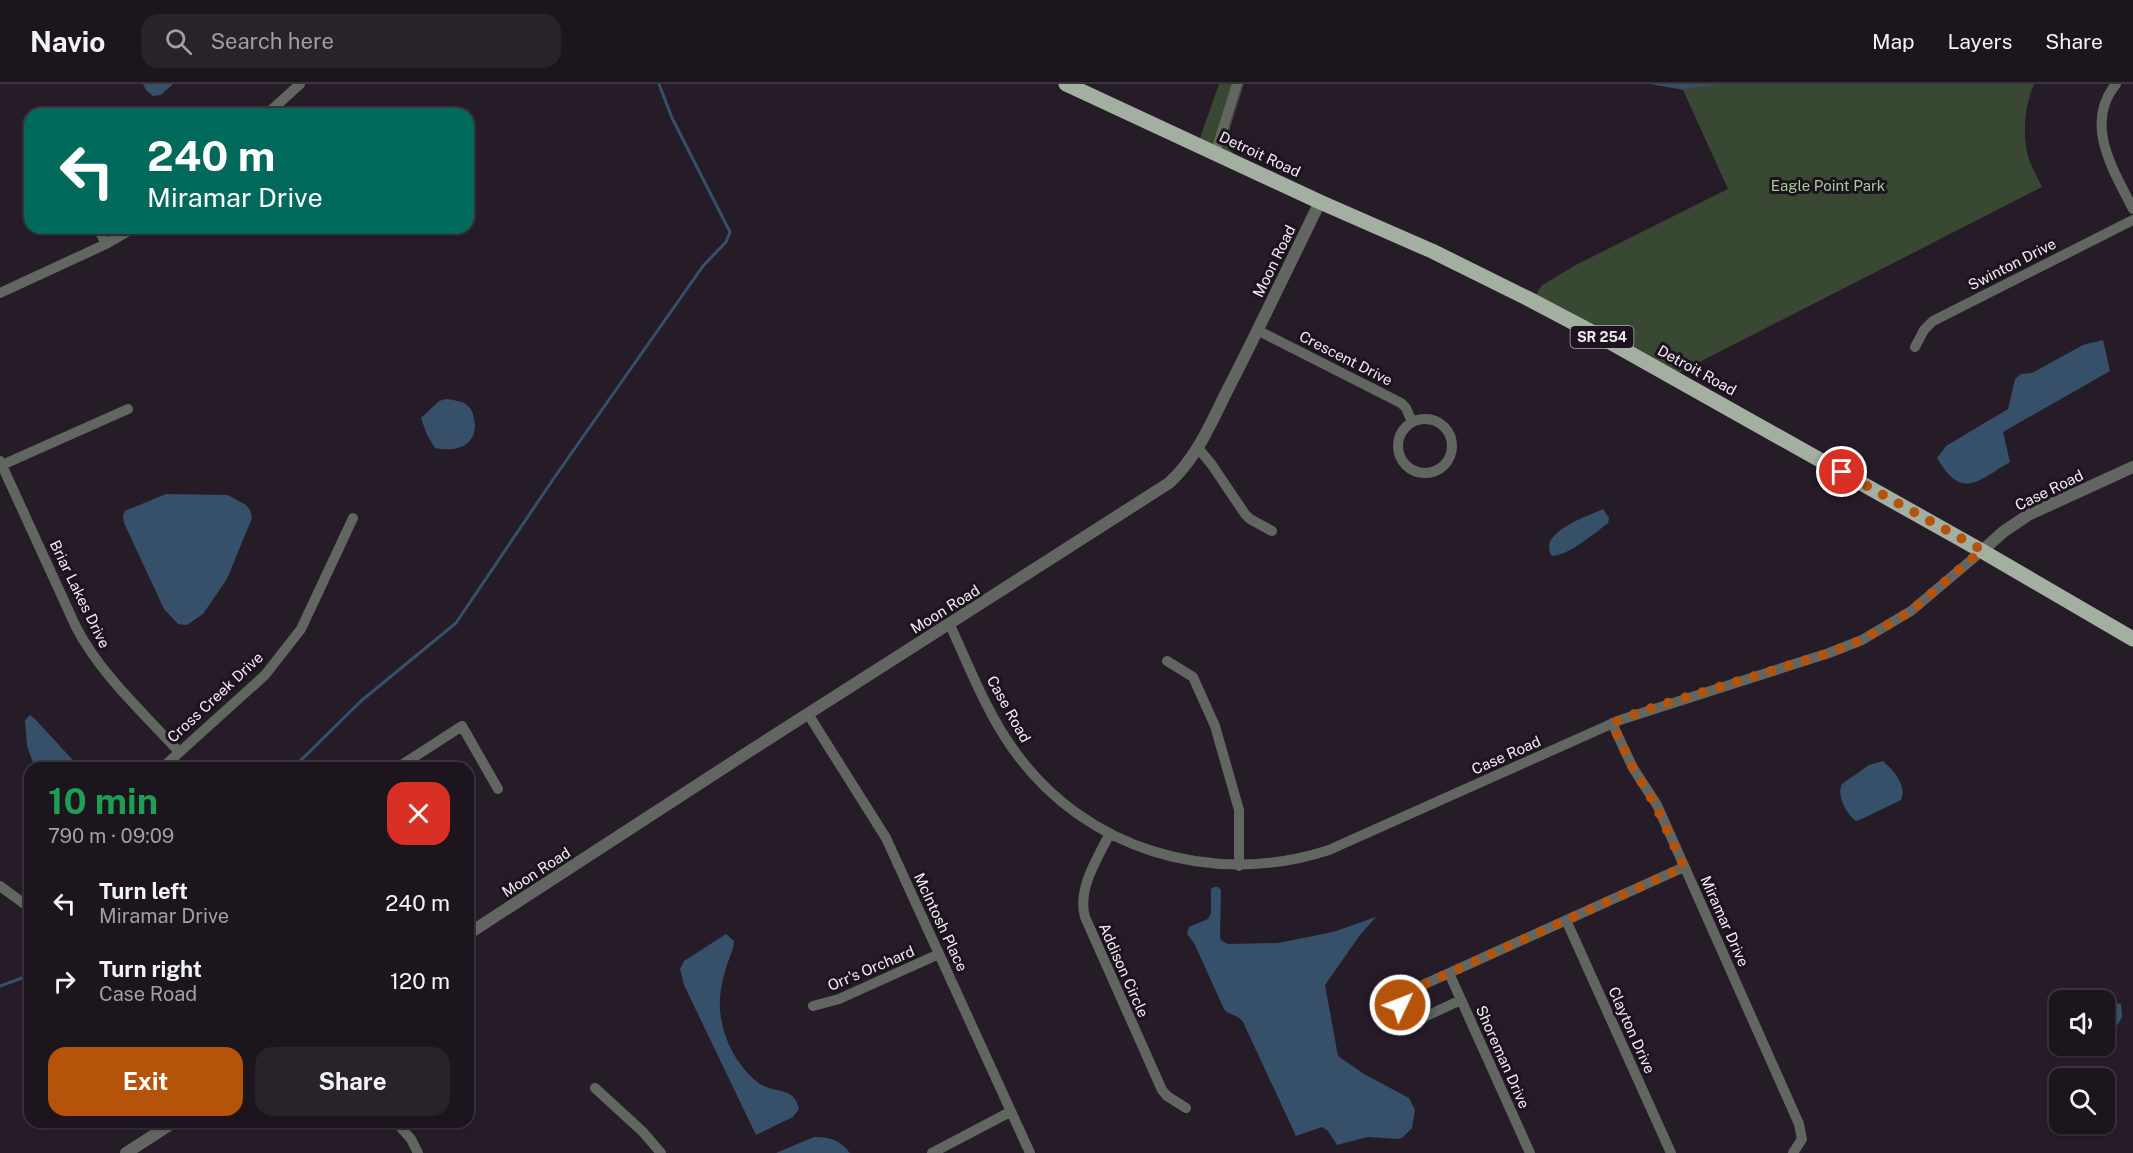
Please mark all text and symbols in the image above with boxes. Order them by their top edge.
search box [141,14,561,68]
text: Navio [30,25,105,58]
icon: search [162,25,195,58]
text: Search here [210,28,334,54]
text: Map [1872,29,1915,54]
text: Layers [1948,29,2012,54]
text: Share [2045,29,2103,54]
street label: Detroit Road [1217,128,1303,180]
text: 240 m [147,131,275,180]
icon: left [48,132,126,210]
park label: Eagle Point Park [1771,177,1885,194]
text: Miramar Drive [147,181,323,213]
street label: Moon Road [1249,222,1299,300]
street label: Swinton Drive [1965,235,2059,293]
road number: SR 254 [1570,326,1634,348]
street label: Crescent Drive [1297,327,1395,389]
street label: Detroit Road [1655,341,1739,399]
pin [1816,446,1867,497]
icon: arrive [1825,455,1858,488]
street label: Case Road [2012,466,2086,514]
street label: Briar Lakes Drive [47,537,113,651]
street label: Moon Road [907,581,983,637]
street label: Cross Creek Drive [164,648,266,746]
street label: Case Road [984,673,1034,745]
street label: Case Road [1469,732,1543,778]
text: 10 min [48,780,158,822]
button: close [387,782,450,845]
text: 790 m · 09:09 [48,824,174,848]
street label: Moon Road [499,844,573,900]
street label: McIntosh Place [911,870,971,974]
street label: Miramar Drive [1697,873,1753,969]
text: Turn left [99,878,188,904]
icon: left [48,887,81,920]
text: 240 m [385,890,450,916]
text: Miramar Drive [99,904,229,928]
street label: Addison Circle [1096,920,1152,1020]
street label: Orr's Orchard [825,942,917,994]
text: Turn right [99,956,202,982]
icon: right [48,965,81,998]
text: 120 m [390,968,450,994]
position arrow [1368,973,1432,1037]
text: Case Road [99,982,197,1006]
street label: Clayton Drive [1605,984,1659,1076]
map controls [2049,990,2115,1134]
button: sound [2049,990,2115,1056]
street label: Shoreman Drive [1473,1003,1533,1111]
button: Exit [48,1047,243,1116]
button: Share [255,1047,450,1116]
button: search [2049,1068,2115,1134]

